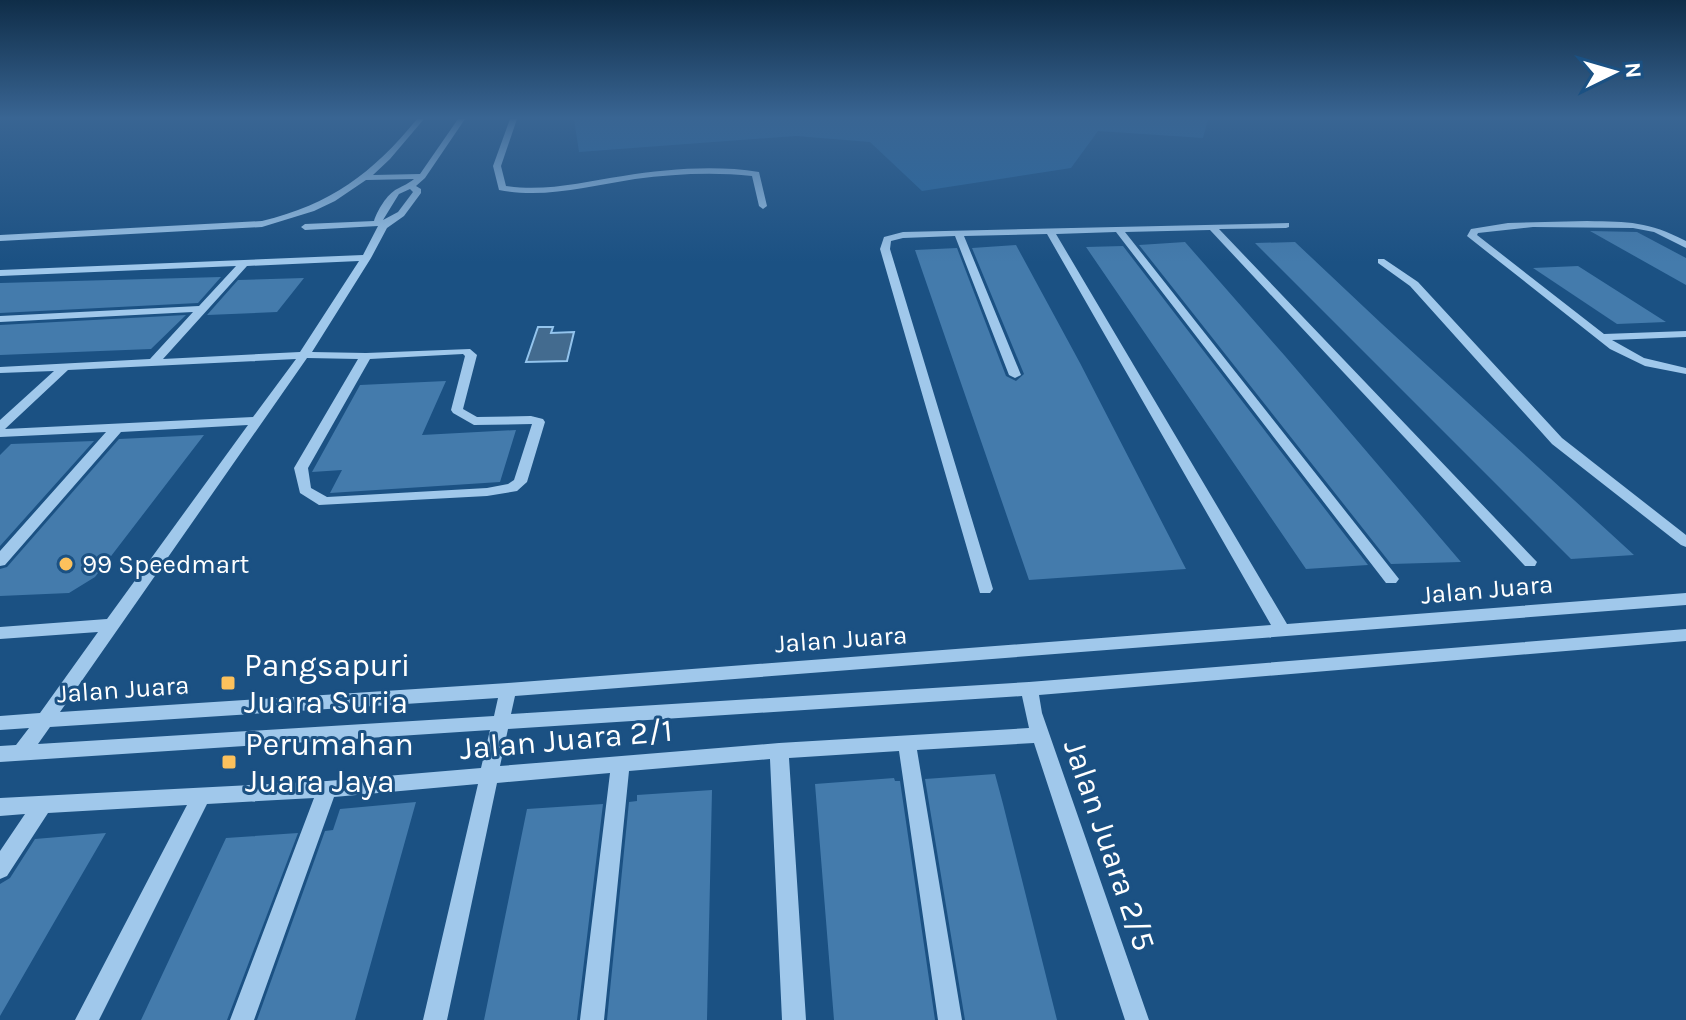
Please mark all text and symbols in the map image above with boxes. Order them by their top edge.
north arrow [1574,32,1654,112]
text: N [1619,61,1647,79]
place label: 99 Speedmart [82,549,249,580]
marker: 99 Speedmart [57,555,75,573]
street label: Jalan Juara [1420,568,1554,611]
street label: Jalan Juara [774,619,908,660]
place label: Pangsapuri Juara Suria [244,647,410,721]
street label: Jalan Juara [56,669,190,710]
marker: Pangsapuri Juara Suria [219,674,237,692]
street label: Jalan Juara 2/1 [458,712,674,767]
place label: Perumahan Juara Jaya [245,726,414,800]
street label: Jalan Juara 2/5 [1056,735,1163,956]
marker: Perumahan Juara Jaya [220,753,238,771]

